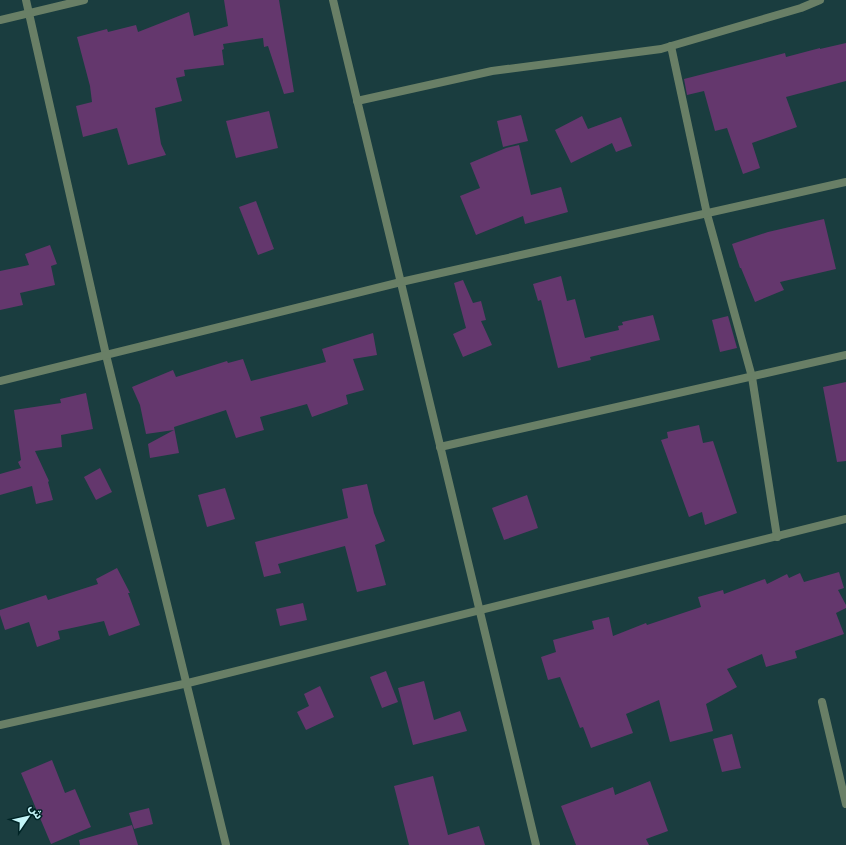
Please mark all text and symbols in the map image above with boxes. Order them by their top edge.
north arrow [8,797,48,837]
text: ش [26,801,46,822]

